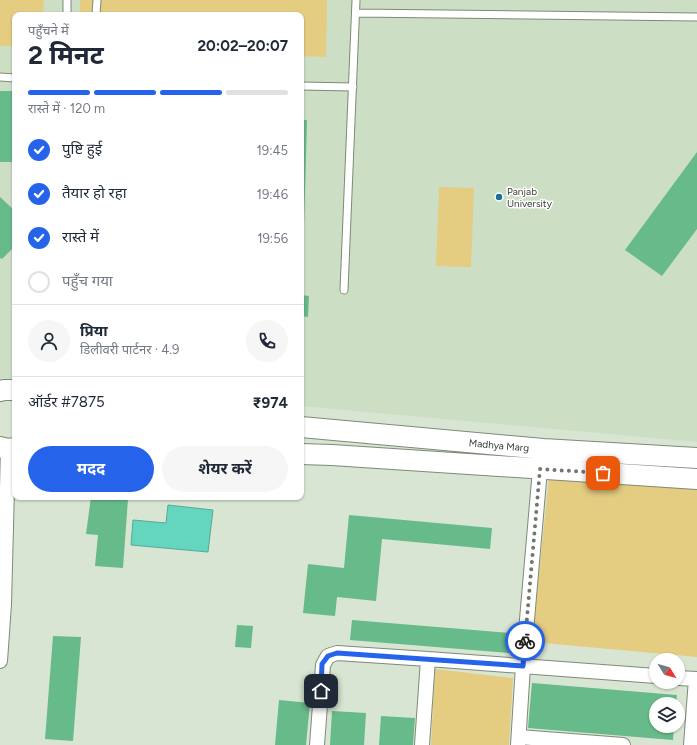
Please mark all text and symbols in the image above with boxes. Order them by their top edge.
text: पहुँचने में [28,23,69,38]
text: 20:02–20:07 [197,37,288,55]
text: 2 मिनट [28,39,104,71]
text: रास्ते में · 120 m [28,101,105,116]
icon: check [28,139,50,161]
text: पुष्टि हुई [62,140,102,158]
text: 19:45 [256,143,288,158]
icon: check [28,183,50,205]
text: तैयार हो रहा [62,184,127,202]
place label: Panjab University [507,185,553,210]
text: 19:46 [257,187,288,202]
marker: Panjab University [494,192,504,202]
icon: check [28,227,50,249]
text: रास्ते में [62,228,99,246]
text: 19:56 [257,231,288,246]
text: पहुँच गया [62,272,113,290]
button: person [28,320,70,362]
button: phone [246,320,288,362]
text: प्रिया [80,322,108,340]
text: डिलीवरी पार्टनर · 4.9 [80,342,179,357]
text: ऑर्डर #7875 [28,393,105,411]
text: ₹974 [252,394,288,412]
street label: Madhya Marg [468,436,530,455]
button: मदद [28,446,154,492]
button: शेयर करें [162,446,288,492]
pin [586,456,620,490]
icon: bag [592,462,614,484]
courier [505,621,545,661]
icon: bike [514,630,536,652]
north arrow [649,653,685,689]
map controls [649,653,685,733]
pin [304,674,338,708]
icon: home [310,680,332,702]
button: layers [649,697,685,733]

